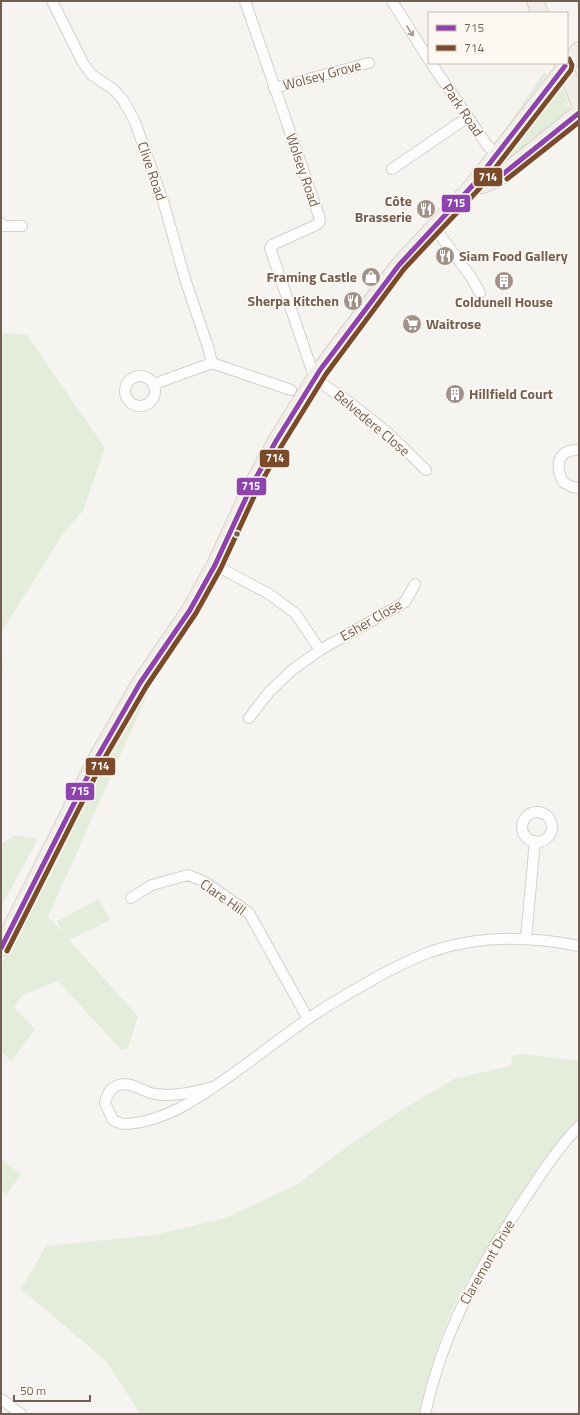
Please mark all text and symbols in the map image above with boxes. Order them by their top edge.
legend [428,12,568,64]
text: 715 [464,18,484,37]
one-way arrow [407,25,415,37]
text: 714 [464,38,484,57]
street label: Wolsey Grove [280,54,363,95]
street label: Park Road [438,79,489,141]
street label: Wolsey Road [281,130,326,209]
street label: Clive Road [133,139,172,203]
line badge: 714 [473,167,503,187]
text: 714 [479,169,497,185]
place label: Côte Brasserie [355,190,412,227]
line badge: 715 [441,194,471,213]
text: 715 [447,195,465,211]
restaurant icon: Côte Brasserie [415,198,437,220]
restaurant icon: Siam Food Gallery [434,245,456,267]
place label: Siam Food Gallery [459,245,568,266]
place label: Framing Castle [266,266,357,287]
shop icon: Framing Castle [360,266,382,288]
building icon: Coldunell House [493,270,515,292]
place label: Sherpa Kitchen [248,290,339,311]
restaurant icon: Sherpa Kitchen [342,290,364,312]
place label: Coldunell House [455,291,553,312]
supermarket icon: Waitrose [401,313,423,335]
place label: Waitrose [426,313,481,334]
building icon: Hillfield Court [444,383,466,405]
place label: Hillfield Court [469,383,553,404]
street label: Belvedere Close [330,384,415,461]
line badge: 714 [259,449,290,468]
text: 714 [266,450,284,466]
line badge: 715 [236,477,267,496]
text: 715 [242,478,260,494]
unlabelled marker [232,529,242,539]
street label: Esher Close [336,593,406,646]
line badge: 714 [85,757,116,776]
text: 714 [91,758,109,774]
line badge: 715 [65,782,95,801]
text: 715 [71,783,89,799]
street label: Clare Hill [196,873,250,920]
street label: Claremont Drive [454,1215,519,1308]
scale bar [14,1377,90,1403]
text: 50 m [20,1381,46,1400]

